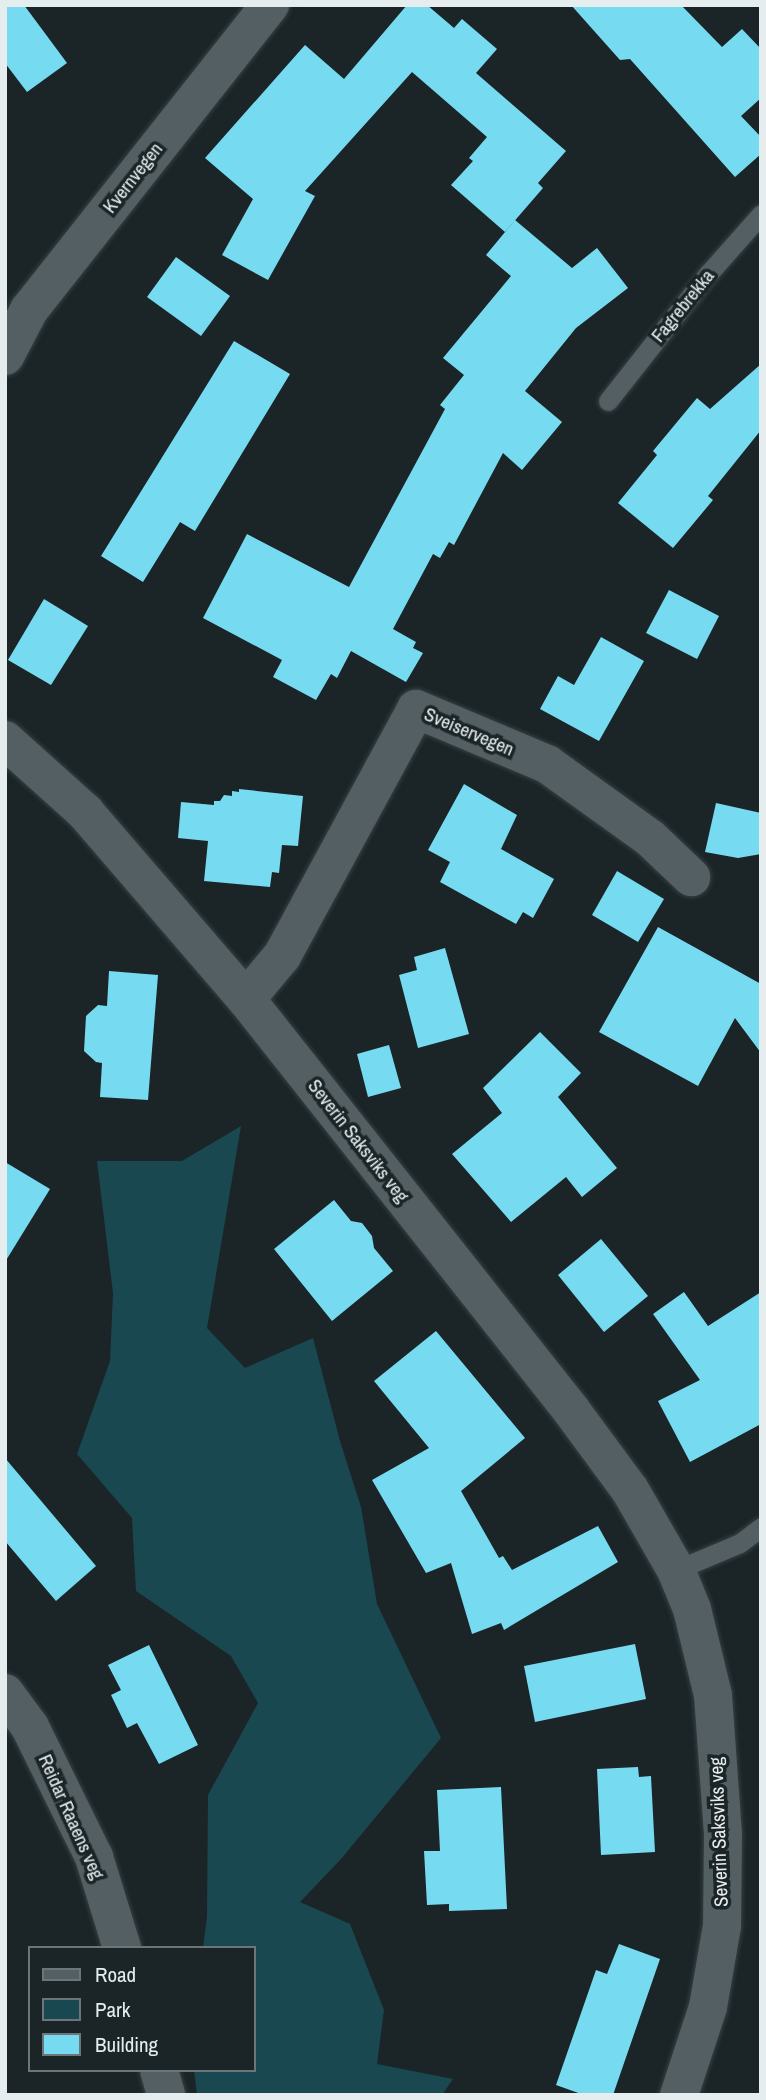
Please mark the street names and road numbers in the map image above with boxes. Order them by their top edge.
street label: Kvernvegen [98,138,168,218]
street label: Fagrebrekka [647,265,719,347]
street label: Sveiservegen [421,703,517,761]
street label: Severin Saksviks veg [303,1075,413,1207]
street label: Reidar Raaens veg [33,1751,109,1883]
street label: Severin Saksviks veg [705,1757,733,1907]

